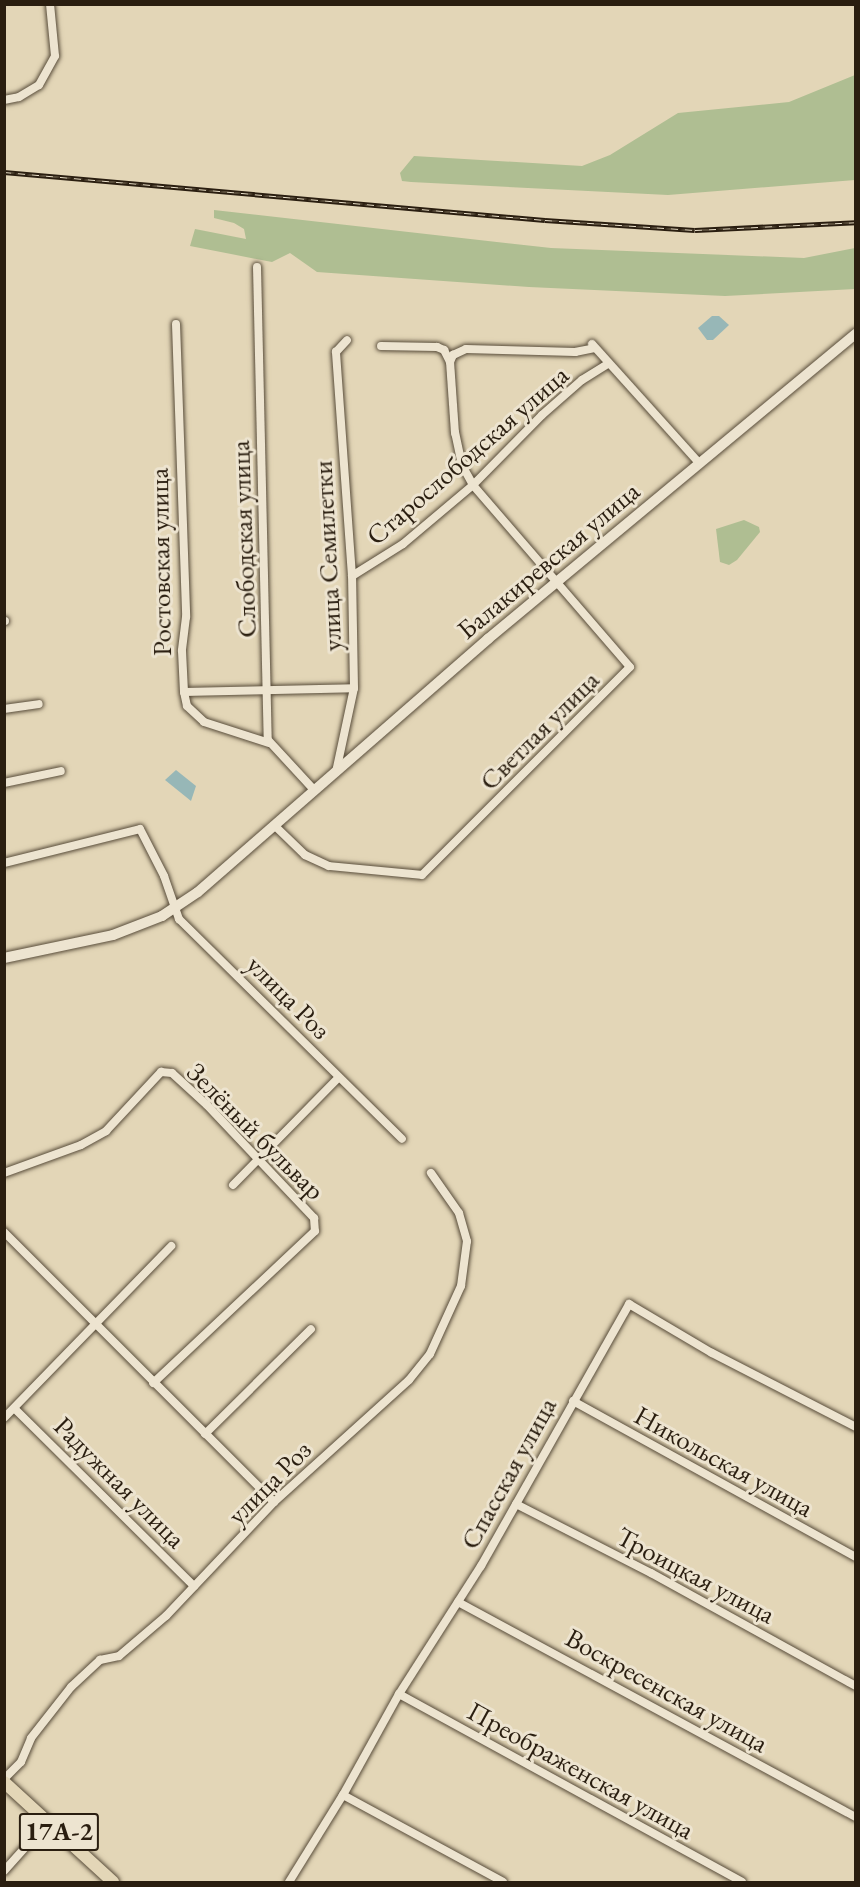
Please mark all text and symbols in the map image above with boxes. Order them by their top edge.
street label: Старослободская улица [359,358,575,552]
street label: Слободская улица [223,440,263,638]
street label: улица Семилетки [306,460,348,652]
street label: Ростовская улица [142,468,178,656]
street label: Балакиревская улица [450,474,646,646]
street label: Светлая улица [472,663,606,797]
street label: улица Роз [240,948,338,1046]
street label: Зелёный бульвар [181,1056,331,1206]
street label: Спасская улица [453,1392,563,1554]
street label: Никольская улица [629,1398,819,1524]
street label: Радужная улица [47,1409,193,1555]
street label: улица Роз [220,1433,318,1531]
street label: Троицкая улица [611,1520,781,1630]
street label: Воскресенская улица [560,1621,774,1759]
street label: Преображенская улица [462,1694,700,1846]
road number: 17А-2 [19,1809,100,1855]

